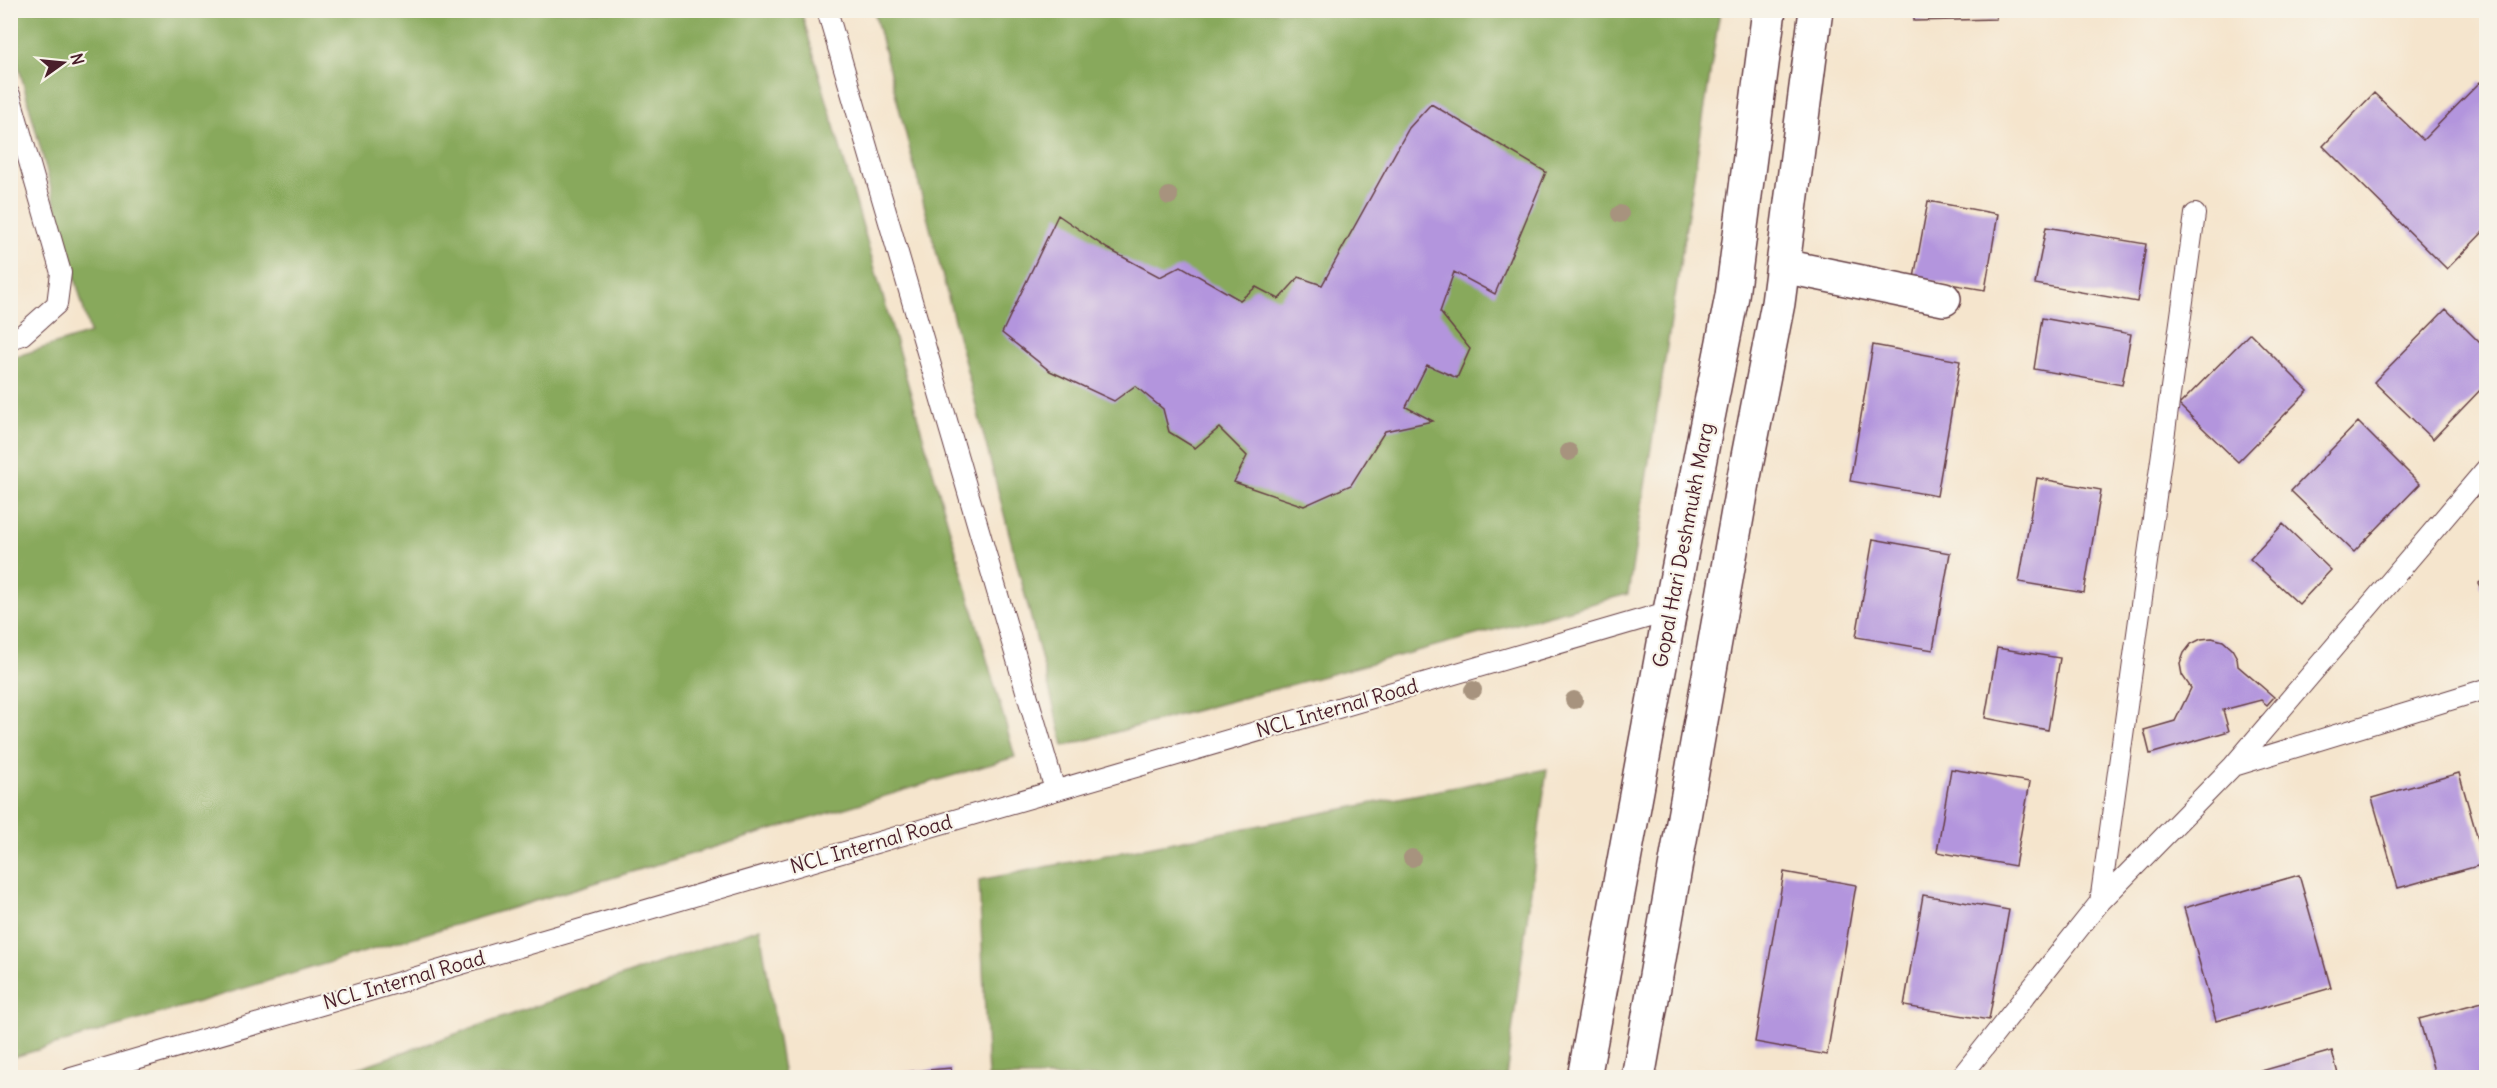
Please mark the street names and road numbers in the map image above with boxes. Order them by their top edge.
street label: Gopal Hari Deshmukh Marg [1647,420,1719,669]
street label: NCL Internal Road [1253,672,1421,743]
street label: NCL Internal Road [787,808,955,879]
street label: NCL Internal Road [320,944,488,1015]

